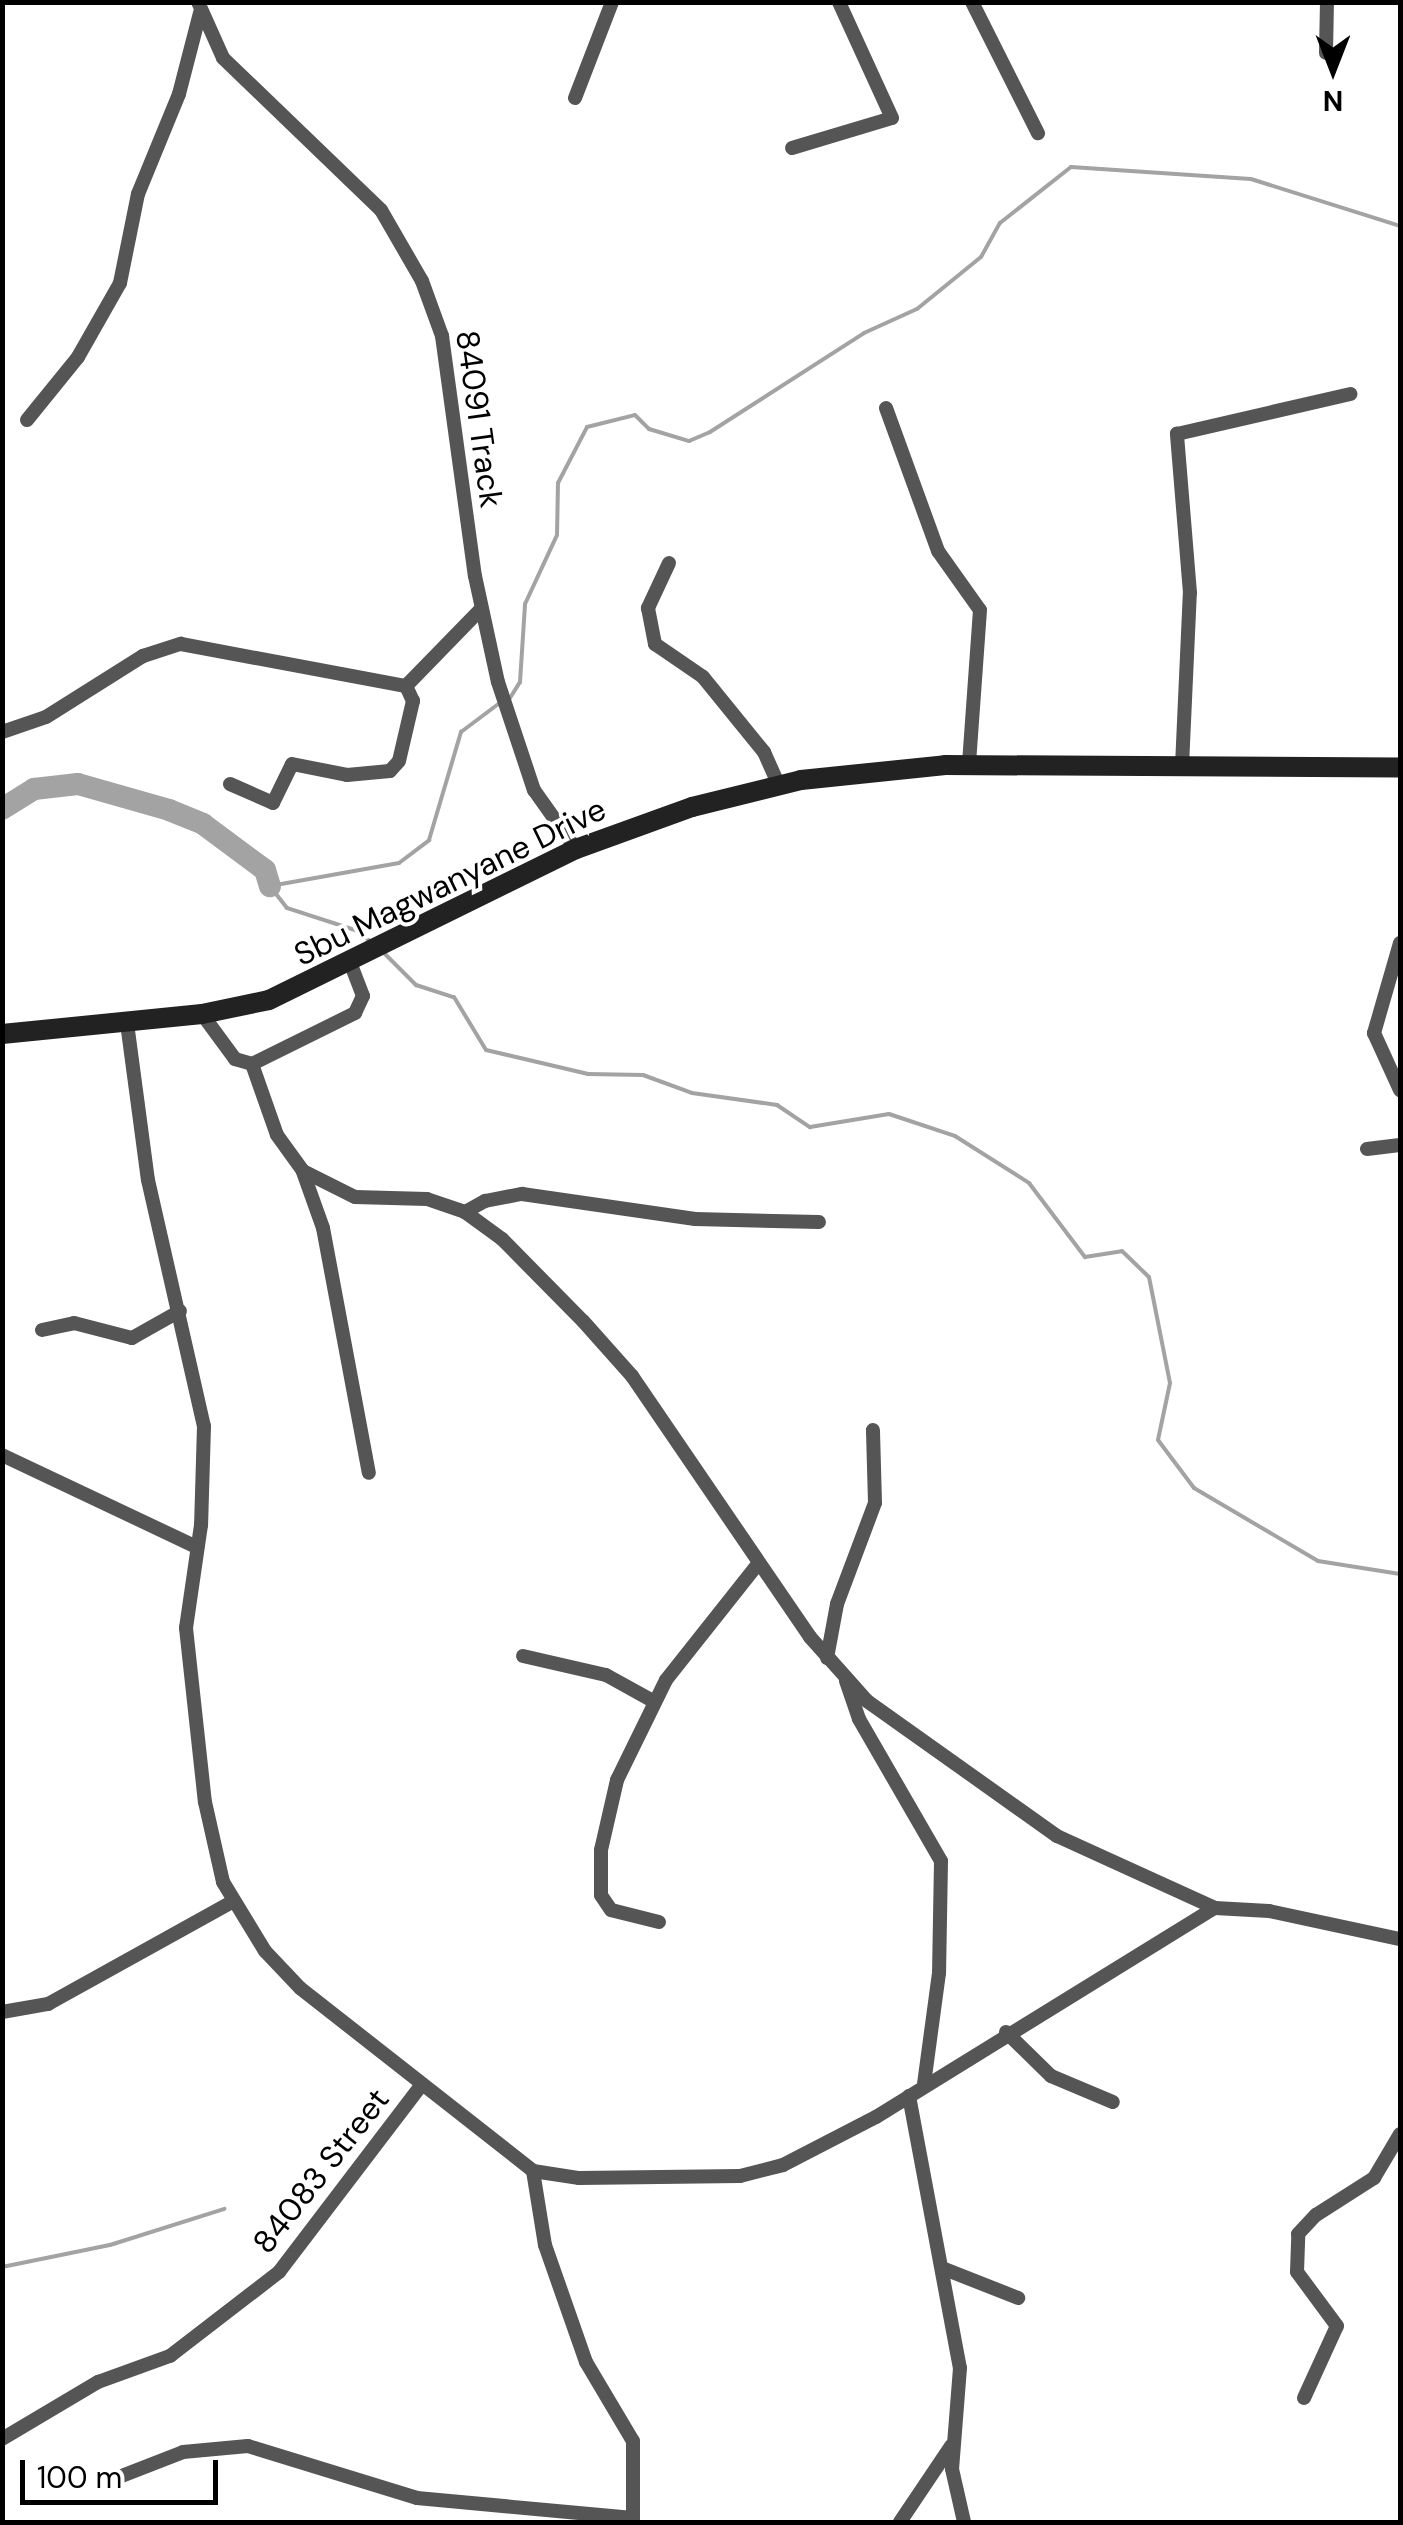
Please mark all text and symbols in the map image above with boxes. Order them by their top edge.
north arrow [1283,20,1383,120]
text: N [1323,82,1343,119]
street label: 84091 Track [448,328,510,510]
street label: Sbu Magwanyane Drive [288,790,612,974]
street label: 84083 Street [245,2081,397,2261]
scale bar [25,2440,222,2502]
text: 100 m [37,2458,122,2497]

